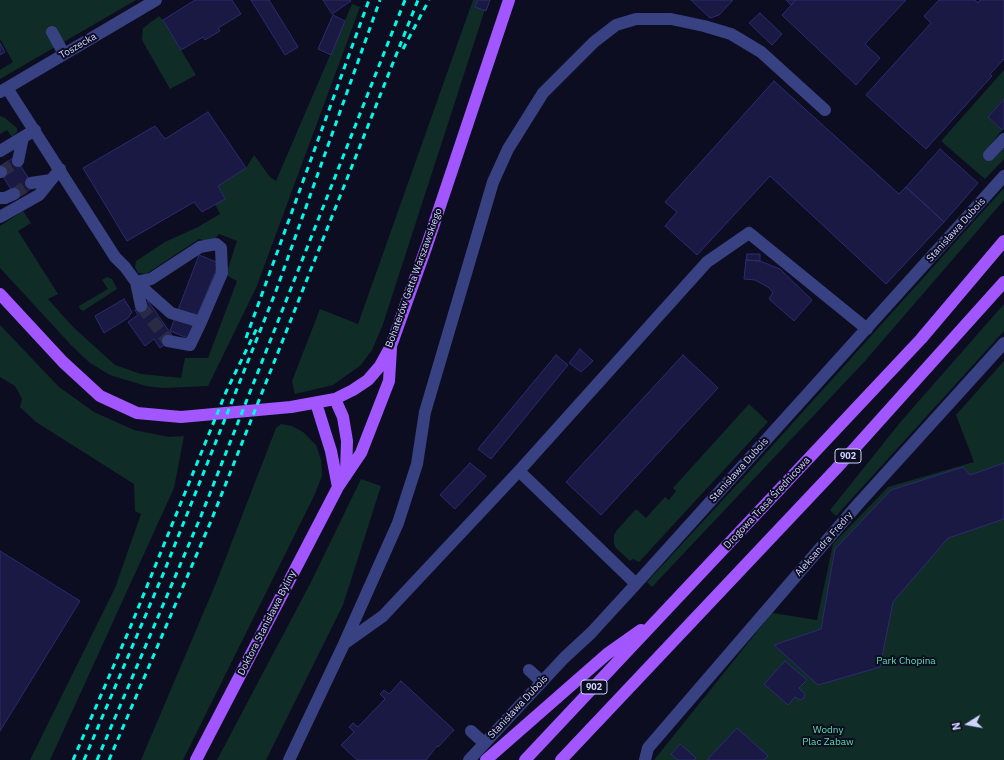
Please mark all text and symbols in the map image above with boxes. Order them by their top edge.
street label: Toszecka [57,31,99,61]
street label: Stanisława Dubois [924,195,988,265]
street label: Bohaterów Getta Warszawskiego [383,207,445,349]
street label: Stanisława Dubois [707,435,771,505]
road number: 902 [835,449,861,463]
street label: Drogowa Trasa Średnicowa [721,455,813,551]
street label: Aleksandra Fredry [793,509,855,579]
street label: Doktora Stanisława Byliny [235,569,299,677]
park label: Park Chopina [876,655,936,667]
street label: Stanisława Dubois [486,673,550,741]
road number: 902 [581,680,607,694]
north arrow [948,704,988,744]
text: N [949,721,964,732]
park label: Wodny Plac Zabaw [802,724,854,748]

